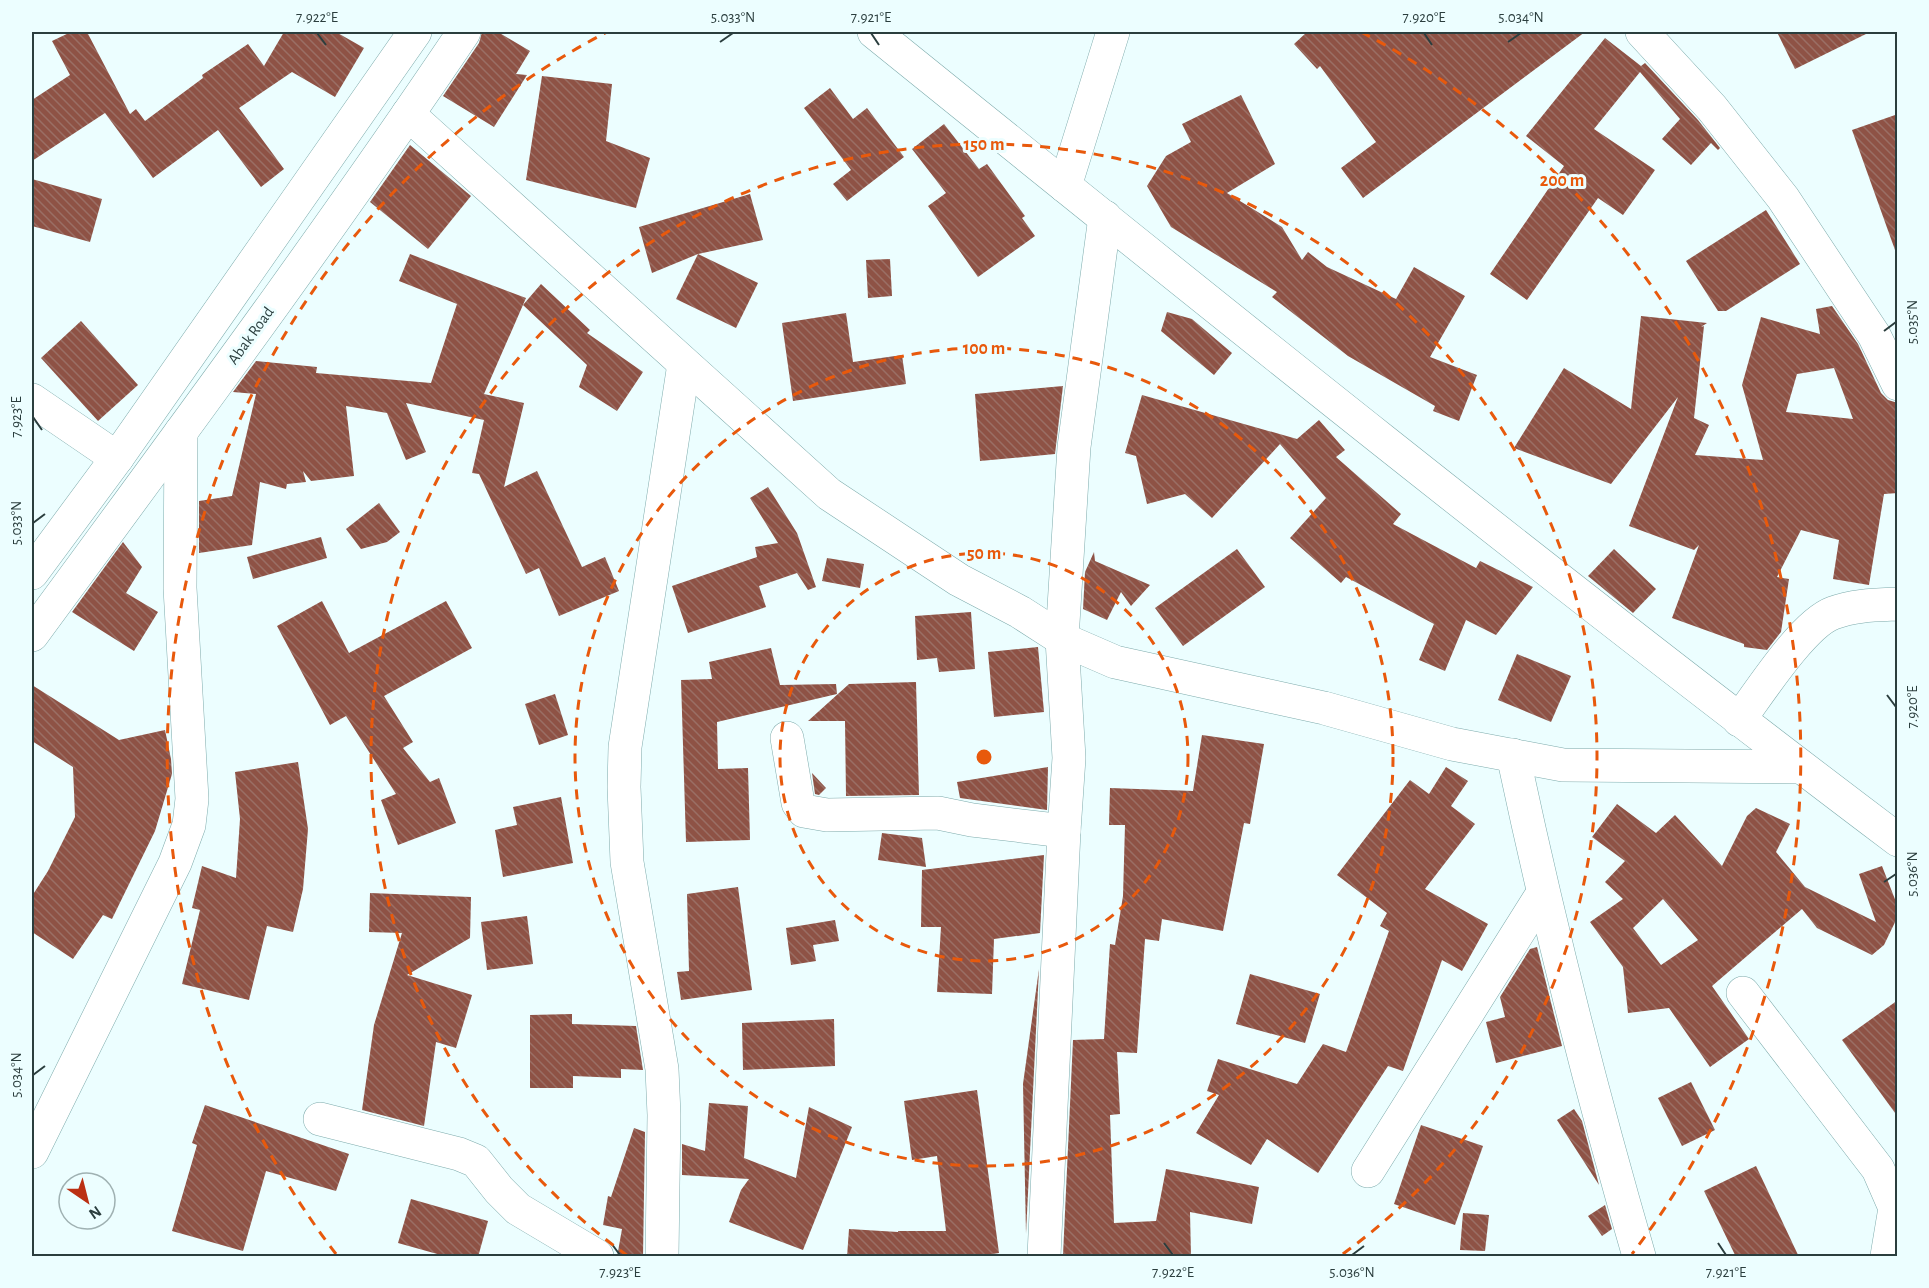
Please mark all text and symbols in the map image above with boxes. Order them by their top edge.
text: 7.922°E [296,10,338,25]
text: 5.033°N [711,10,755,25]
text: 7.921°E [851,10,891,25]
text: 7.920°E [1402,10,1446,25]
text: 5.034°N [1498,10,1544,25]
text: 150 m [964,136,1004,154]
text: 200 m [1540,172,1584,190]
text: 5.035°N [1905,300,1920,344]
street label: Abak Road [225,304,277,367]
text: 100 m [963,340,1005,358]
text: 7.923°E [9,396,24,438]
text: 5.033°N [9,501,24,545]
text: 50 m [967,545,1001,563]
text: 7.920°E [1905,685,1920,729]
centre of rings [974,747,994,767]
text: 5.036°N [1905,851,1920,897]
text: 5.034°N [9,1052,24,1098]
north arrow [57,1171,117,1231]
text: N [86,1203,104,1222]
text: 7.923°E [599,1265,641,1280]
text: 7.922°E [1152,1265,1194,1280]
text: 5.036°N [1329,1265,1375,1280]
text: 7.921°E [1706,1265,1746,1280]

